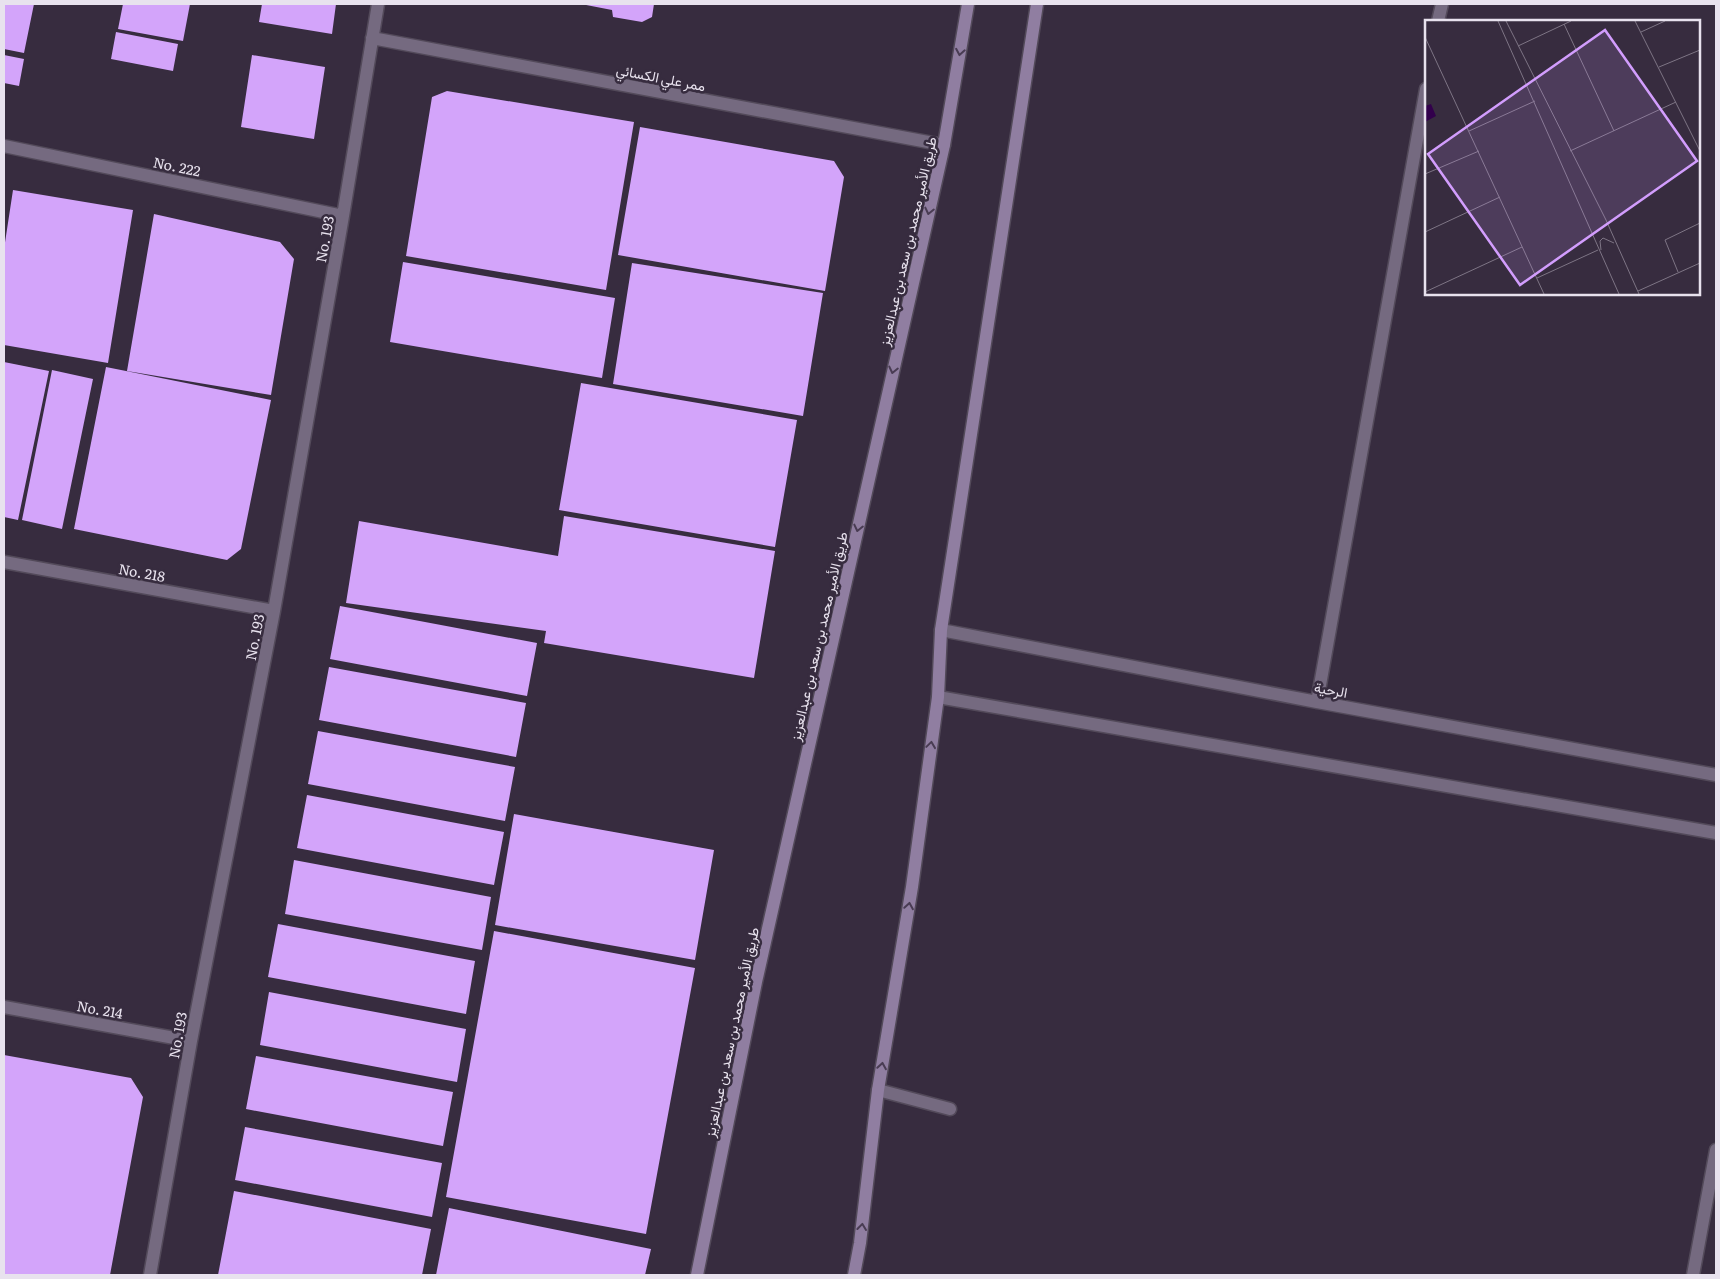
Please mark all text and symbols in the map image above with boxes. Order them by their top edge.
inset map [1425,20,1700,295]
one-way arrow [956,47,966,56]
street label: ممر علي الكسائي [614,59,707,98]
street label: طريق الأمير محمد بن سعد بن عبدالعزيز [873,134,941,349]
street label: No. 222 [152,151,202,181]
one-way arrow [924,207,935,216]
street label: No. 193 [310,214,338,264]
one-way arrow [889,365,899,374]
one-way arrow [853,524,864,533]
street label: طريق الأمير محمد بن سعد بن عبدالعزيز [784,529,852,744]
street label: No. 218 [117,558,167,586]
street label: No. 193 [240,612,268,662]
street label: الرحية [1313,676,1349,702]
one-way arrow [925,740,936,748]
one-way arrow [903,901,914,909]
street label: طريق الأمير محمد بن سعد بن عبدالعزيز [699,925,763,1140]
street label: No. 214 [75,995,125,1023]
street label: No. 193 [163,1010,191,1060]
one-way arrow [877,1062,887,1070]
one-way arrow [856,1223,867,1231]

